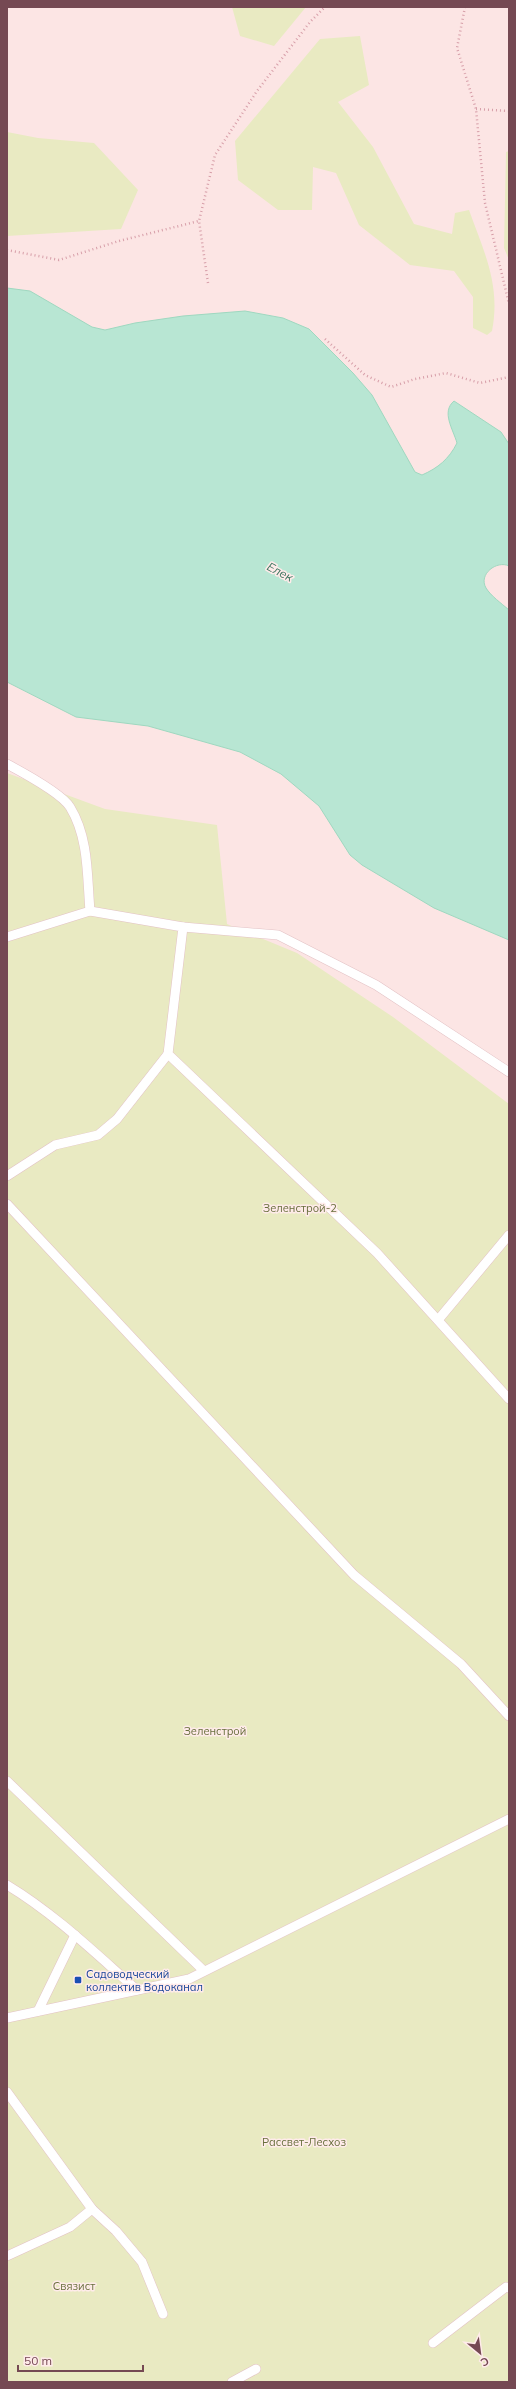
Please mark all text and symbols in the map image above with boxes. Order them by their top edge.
water label: Елек [265,559,296,585]
park label: Зеленстрой-2 [263,1201,337,1215]
park label: Зеленстрой [184,1724,246,1738]
place label: Садоводческий коллектив Водоканал [86,1967,203,1994]
marker: Садоводческий коллектив Водоканал [73,1975,83,1985]
park label: Рассвет-Лесхоз [262,2135,346,2149]
park label: Связист [53,2279,95,2293]
north arrow [460,2333,500,2373]
scale bar [18,2347,143,2373]
text: 50 m [24,2353,52,2368]
text: С [478,2354,492,2370]

